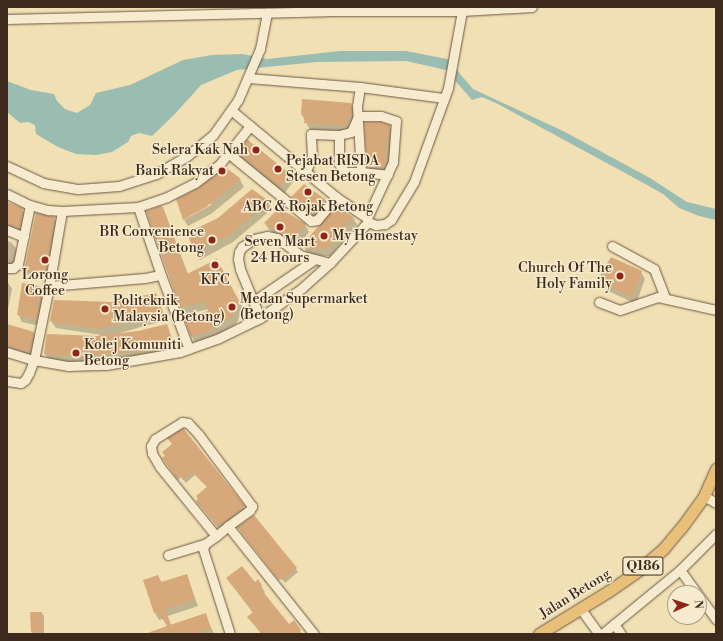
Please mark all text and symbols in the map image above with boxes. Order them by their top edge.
place label: Selera Kak Nah [152,142,248,158]
marker: Selera Kak Nah [251,145,261,155]
place label: Pejabat RISDA Stesen Betong [286,153,379,186]
place label: Bank Rakyat [136,163,214,179]
marker: Pejabat RISDA Stesen Betong [273,164,283,174]
marker: Bank Rakyat [217,166,227,176]
marker: ABC & Rojak Betong [303,187,313,197]
place label: ABC & Rojak Betong [243,199,373,215]
marker: Seven Mart 24 Hours [275,222,285,232]
place label: BR Convenience Betong [100,224,204,256]
place label: My Homestay [332,228,418,244]
marker: My Homestay [319,231,329,241]
place label: Seven Mart 24 Hours [245,234,315,266]
marker: BR Convenience Betong [207,235,217,245]
marker: Lorong Coffee [40,255,50,265]
marker: KFC [210,260,220,270]
place label: Church Of The Holy Family [518,260,612,292]
place label: Lorong Coffee [22,267,68,300]
marker: Church Of The Holy Family [615,271,625,281]
place label: KFC [200,272,230,288]
place label: Medan Supermarket (Betong) [240,291,368,324]
place label: Politeknik Malaysia (Betong) [113,293,225,326]
marker: Medan Supermarket (Betong) [227,302,237,312]
marker: Politeknik Malaysia (Betong) [100,304,110,314]
place label: Kolej Komuniti Betong [84,337,181,370]
marker: Kolej Komuniti Betong [71,348,81,358]
road number: Q186 [622,555,664,577]
street label: Jalan Betong [536,566,614,622]
north arrow [667,585,707,625]
text: N [691,600,705,609]

